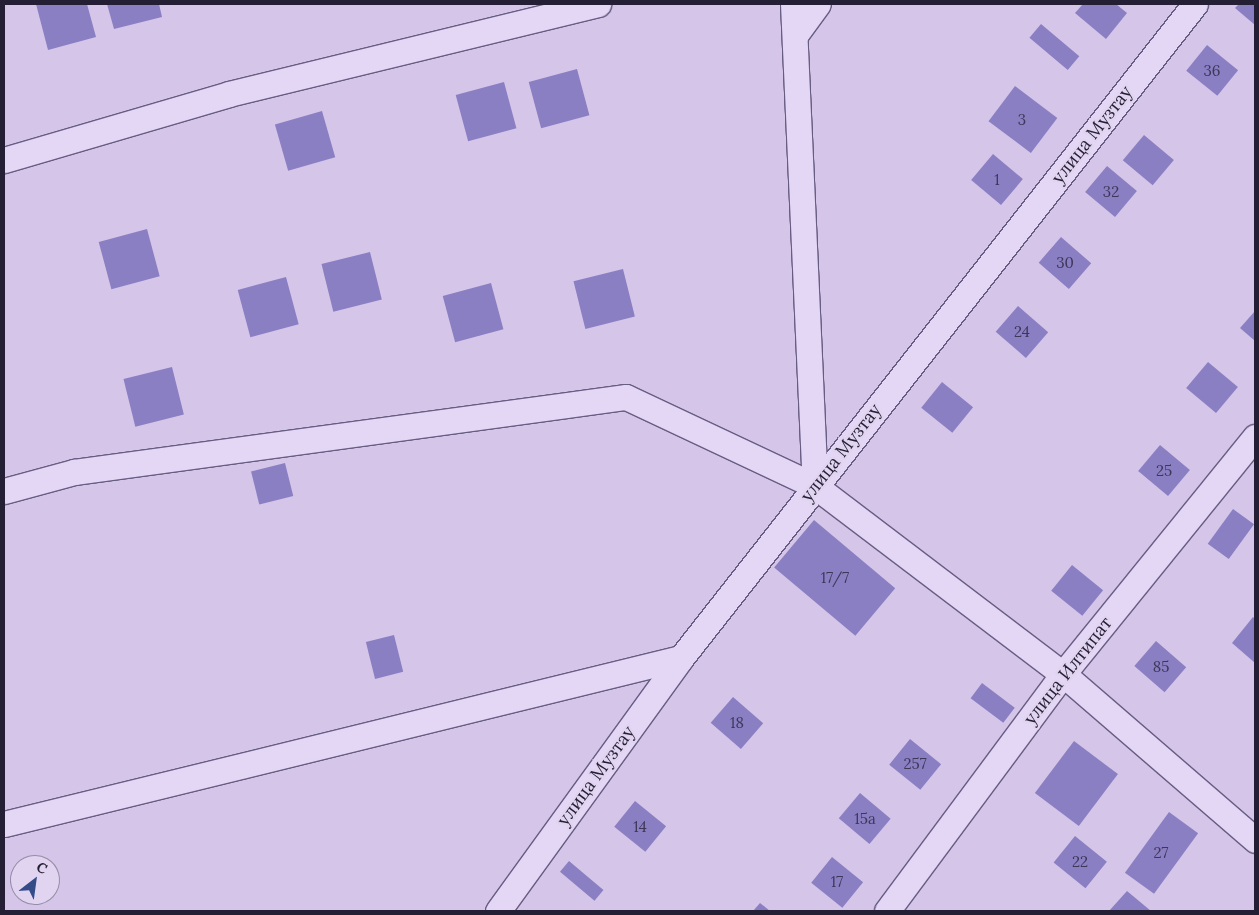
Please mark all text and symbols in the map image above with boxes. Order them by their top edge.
house number: 36 [1203,62,1221,80]
street label: улица Музтау [1047,82,1137,188]
house number: 3 [1018,111,1026,129]
house number: 1 [994,171,1000,189]
house number: 32 [1103,183,1119,201]
house number: 30 [1056,254,1074,272]
house number: 24 [1014,323,1030,341]
street label: улица Музтау [796,400,886,506]
house number: 25 [1156,462,1172,480]
house number: 17/7 [821,569,849,587]
street label: улица Илтипат [1019,613,1117,729]
house number: 85 [1153,658,1169,676]
house number: 18 [730,714,744,732]
street label: улица Музтау [552,722,640,830]
house number: 257 [903,755,927,773]
house number: 15а [854,810,876,828]
house number: 14 [633,818,647,836]
house number: 27 [1154,844,1168,862]
house number: 22 [1072,853,1088,871]
north arrow [10,855,60,905]
text: С [33,858,51,878]
house number: 17 [831,873,843,891]

